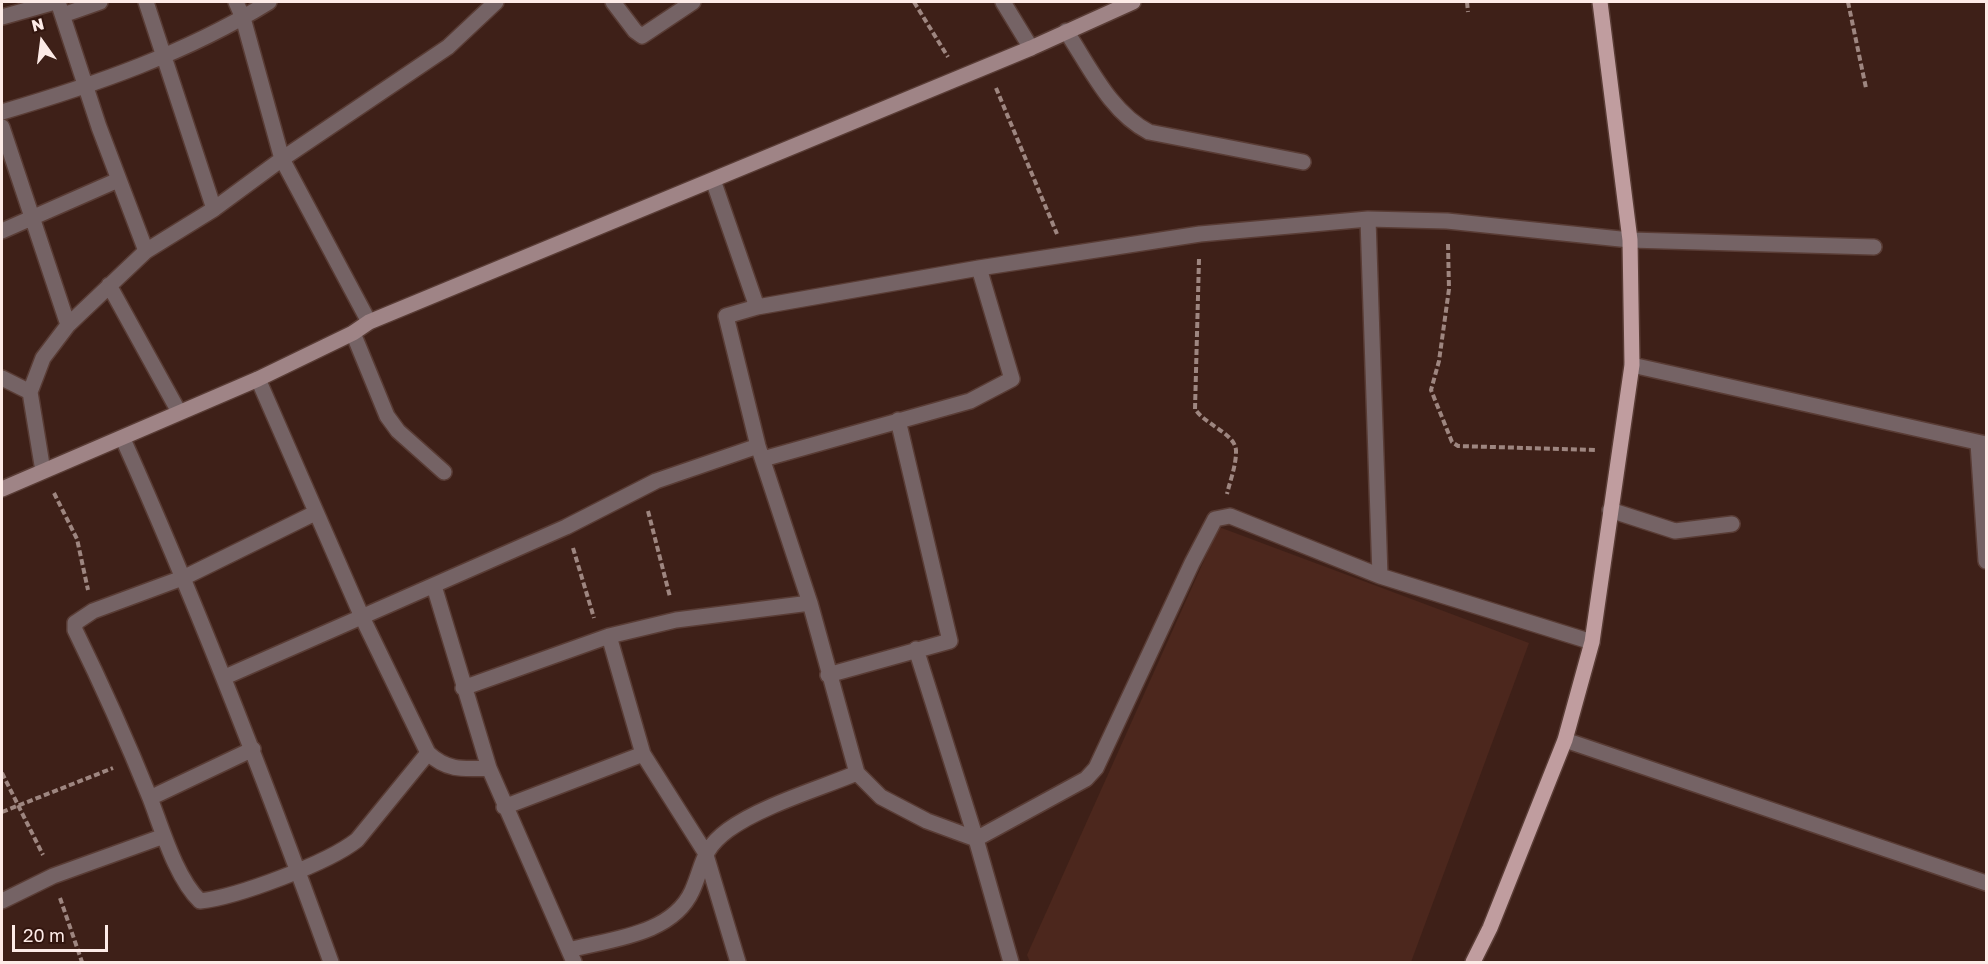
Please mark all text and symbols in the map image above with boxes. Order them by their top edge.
north arrow [12,12,72,72]
text: N [29,13,46,36]
scale bar [15,913,111,951]
text: 20 m [23,924,65,946]

